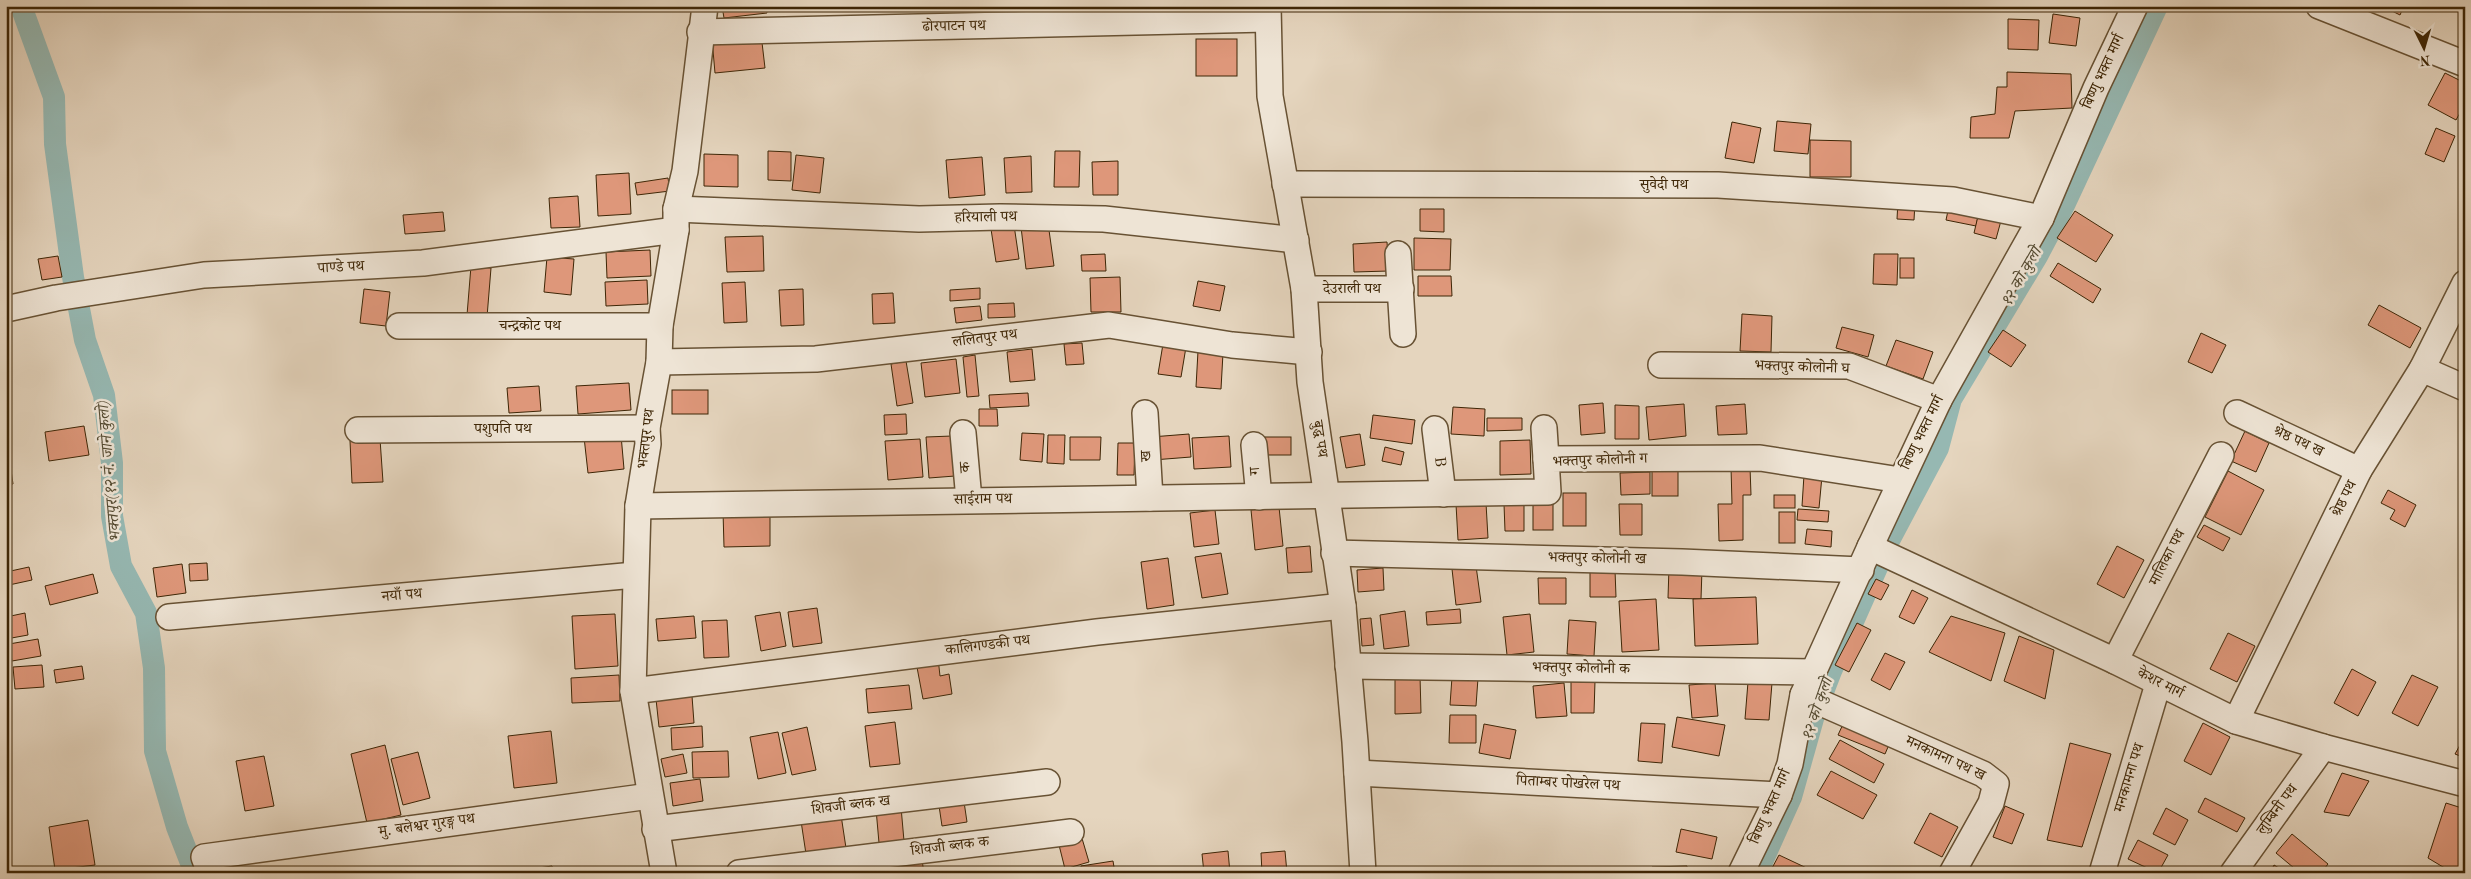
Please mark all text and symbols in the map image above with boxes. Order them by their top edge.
street label: ढोरपाटन पथ [921,17,987,35]
north arrow [2398,22,2448,72]
street label: बिष्णु भक्त मार्ग [2077,30,2129,113]
text: N [2419,53,2431,67]
street label: सुवेदी पथ [1639,175,1690,193]
street label: हरियाली पथ [954,208,1019,226]
water label: १२ को कुलो [1996,241,2047,309]
street label: पाण्डे पथ [316,256,366,277]
street label: देउराली पथ [1322,279,1382,297]
street label: चन्द्रकोट पथ [498,317,562,334]
street label: ललितपुर पथ [950,325,1020,351]
street label: भक्तपुर कोलोनी घ [1754,357,1851,377]
street label: बिष्णु भक्त मार्ग [1896,391,1949,474]
water label: भक्तपुर(१२ नं. जाने कुलो) [93,399,125,543]
street label: भक्तपुर पथ [636,407,658,470]
street label: बुद्ध पथ [1309,418,1330,460]
street label: पशुपति पथ [473,420,533,437]
street label: श्रेष्ठ पथ ख [2271,421,2328,460]
street label: ख [1139,449,1155,463]
street label: भक्तपुर कोलोनी ग [1552,450,1649,470]
street label: B [1431,456,1447,468]
street label: क [958,460,974,474]
street label: ग [1248,465,1264,477]
street label: श्रेष्ठ पथ [2327,476,2361,519]
street label: साईराम पथ [952,489,1014,508]
street label: मालिका पथ [2145,526,2189,589]
street label: भक्तपुर कोलोनी ख [1548,549,1647,567]
street label: नयाँ पथ [380,584,424,605]
street label: कालिगण्डकी पथ [943,630,1033,659]
street label: भक्तपुर कोलोनी क [1532,659,1631,677]
street label: केशर मार्ग [2133,663,2188,703]
water label: १२ को कुलो [1797,672,1838,742]
street label: मनकामना पथ ख [1902,734,1988,784]
street label: मनकामना पथ [2112,741,2148,815]
street label: बिष्णु भक्त मार्ग [1745,765,1796,848]
street label: पिताम्बर पोखरेल पथ [1515,771,1622,794]
street label: लुम्बिनी पथ [2253,780,2302,839]
street label: शिवजी ब्लक ख [810,792,892,818]
street label: मु. बलेश्वर गुरङ्ग पथ [377,809,477,840]
street label: शिवजी ब्लक क [909,833,991,859]

